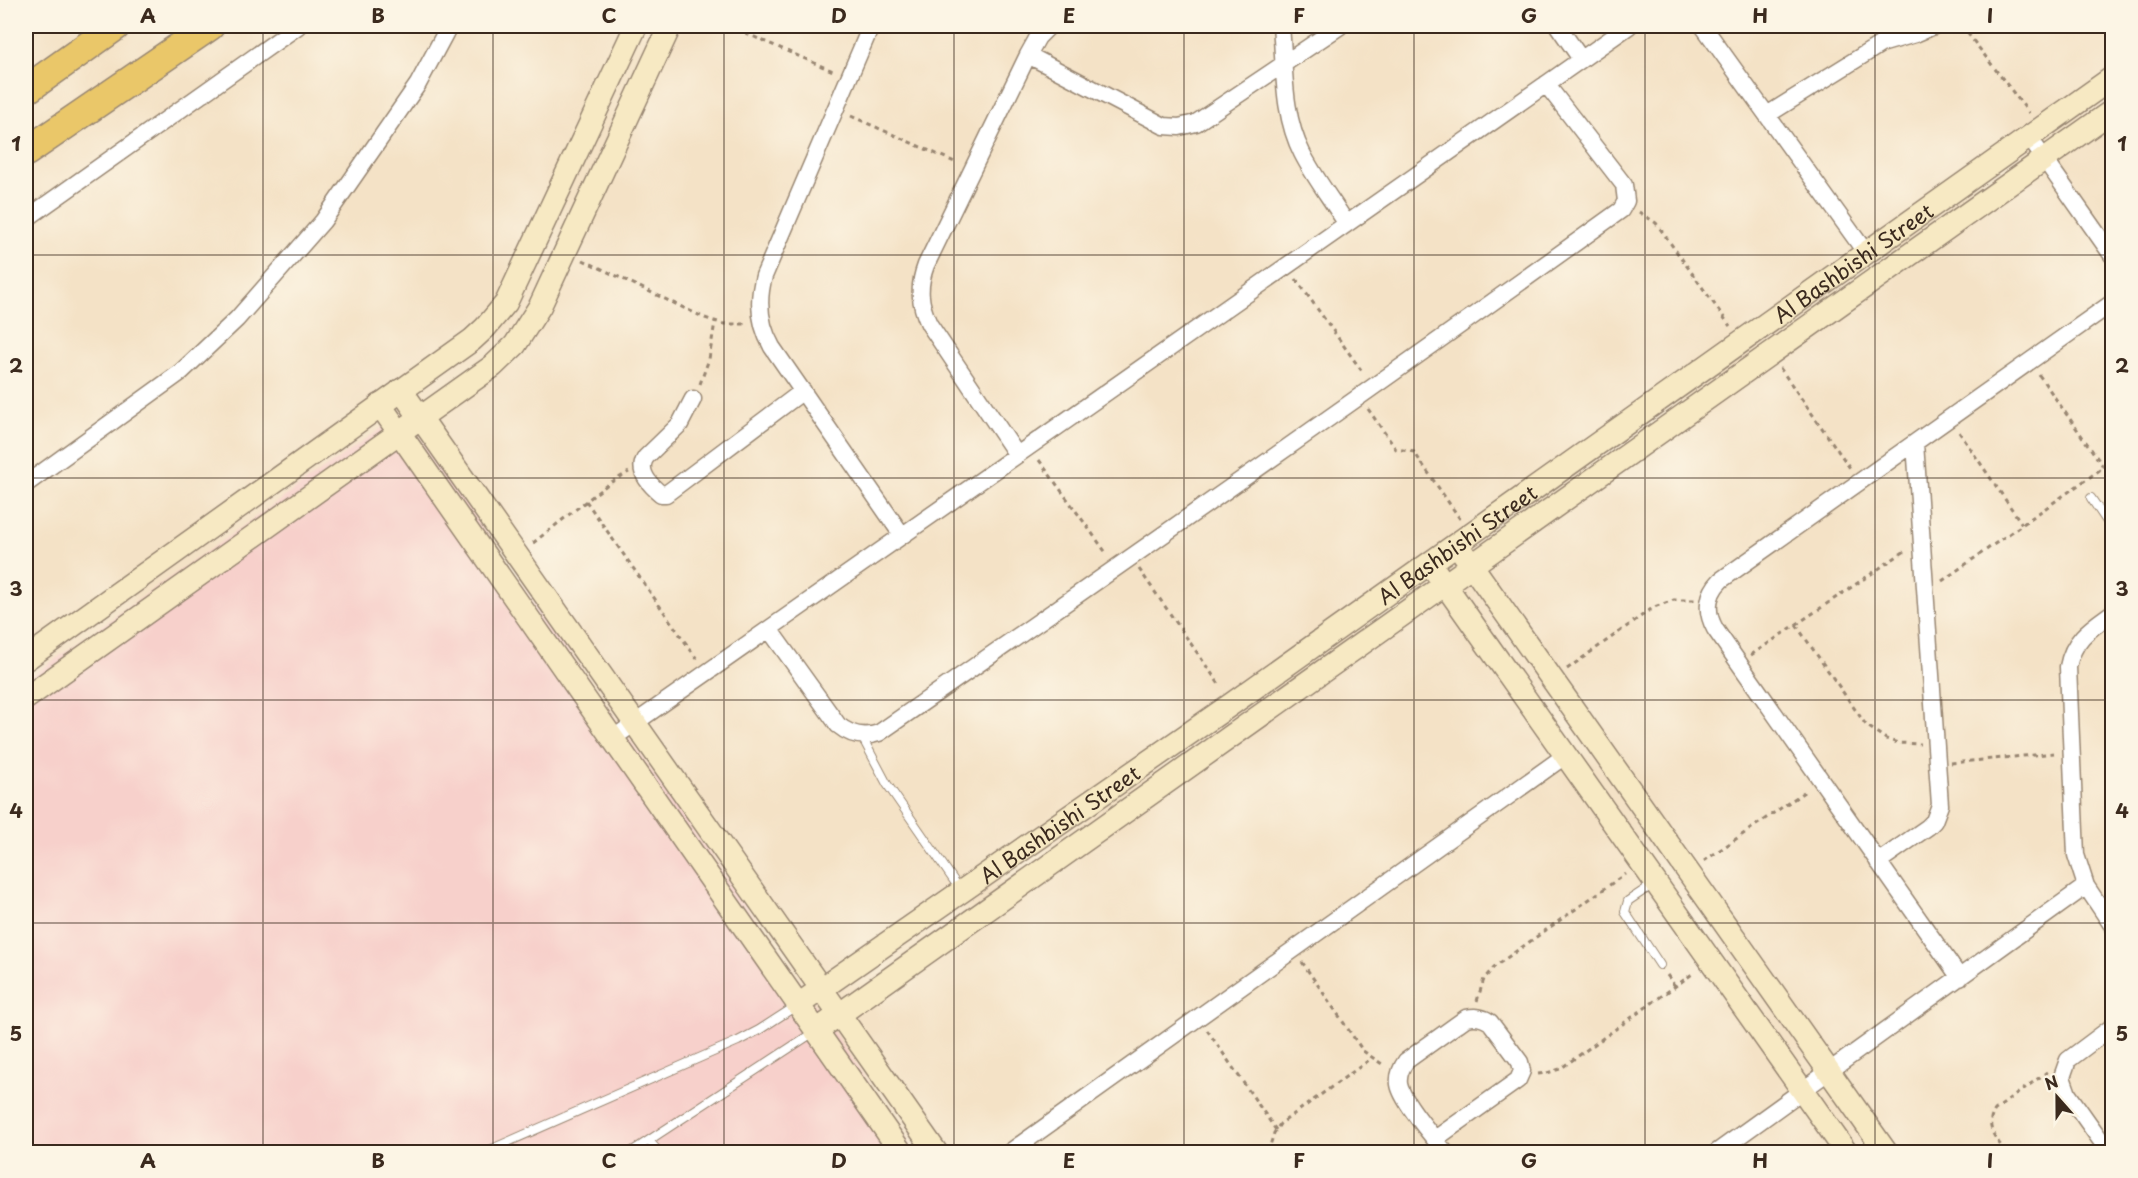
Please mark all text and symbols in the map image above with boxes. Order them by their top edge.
text: A [140,0,156,30]
text: B [371,0,385,30]
text: C [601,0,617,30]
text: D [831,0,847,30]
text: E [1063,0,1075,30]
text: F [1293,0,1305,30]
text: G [1521,0,1537,30]
text: H [1752,0,1768,30]
text: I [1987,0,1993,30]
text: 1 [11,128,21,158]
text: 1 [2117,128,2127,158]
street label: Al Bashbishi Street [1766,194,1939,330]
text: 2 [9,350,23,380]
text: 2 [2115,350,2129,380]
street label: Al Bashbishi Street [1370,476,1543,612]
text: 3 [9,573,23,603]
text: 3 [2115,573,2129,603]
street label: Al Bashbishi Street [972,756,1146,891]
text: 4 [9,795,23,825]
text: 4 [2115,795,2129,825]
text: 5 [10,1018,22,1048]
text: 5 [2116,1018,2128,1048]
north arrow [2027,1067,2087,1127]
text: N [2041,1069,2061,1096]
text: A [140,1145,156,1175]
text: B [371,1145,385,1175]
text: C [601,1145,617,1175]
text: D [831,1145,847,1175]
text: E [1063,1145,1075,1175]
text: F [1293,1145,1305,1175]
text: G [1521,1145,1537,1175]
text: H [1752,1145,1768,1175]
text: I [1987,1145,1993,1175]

